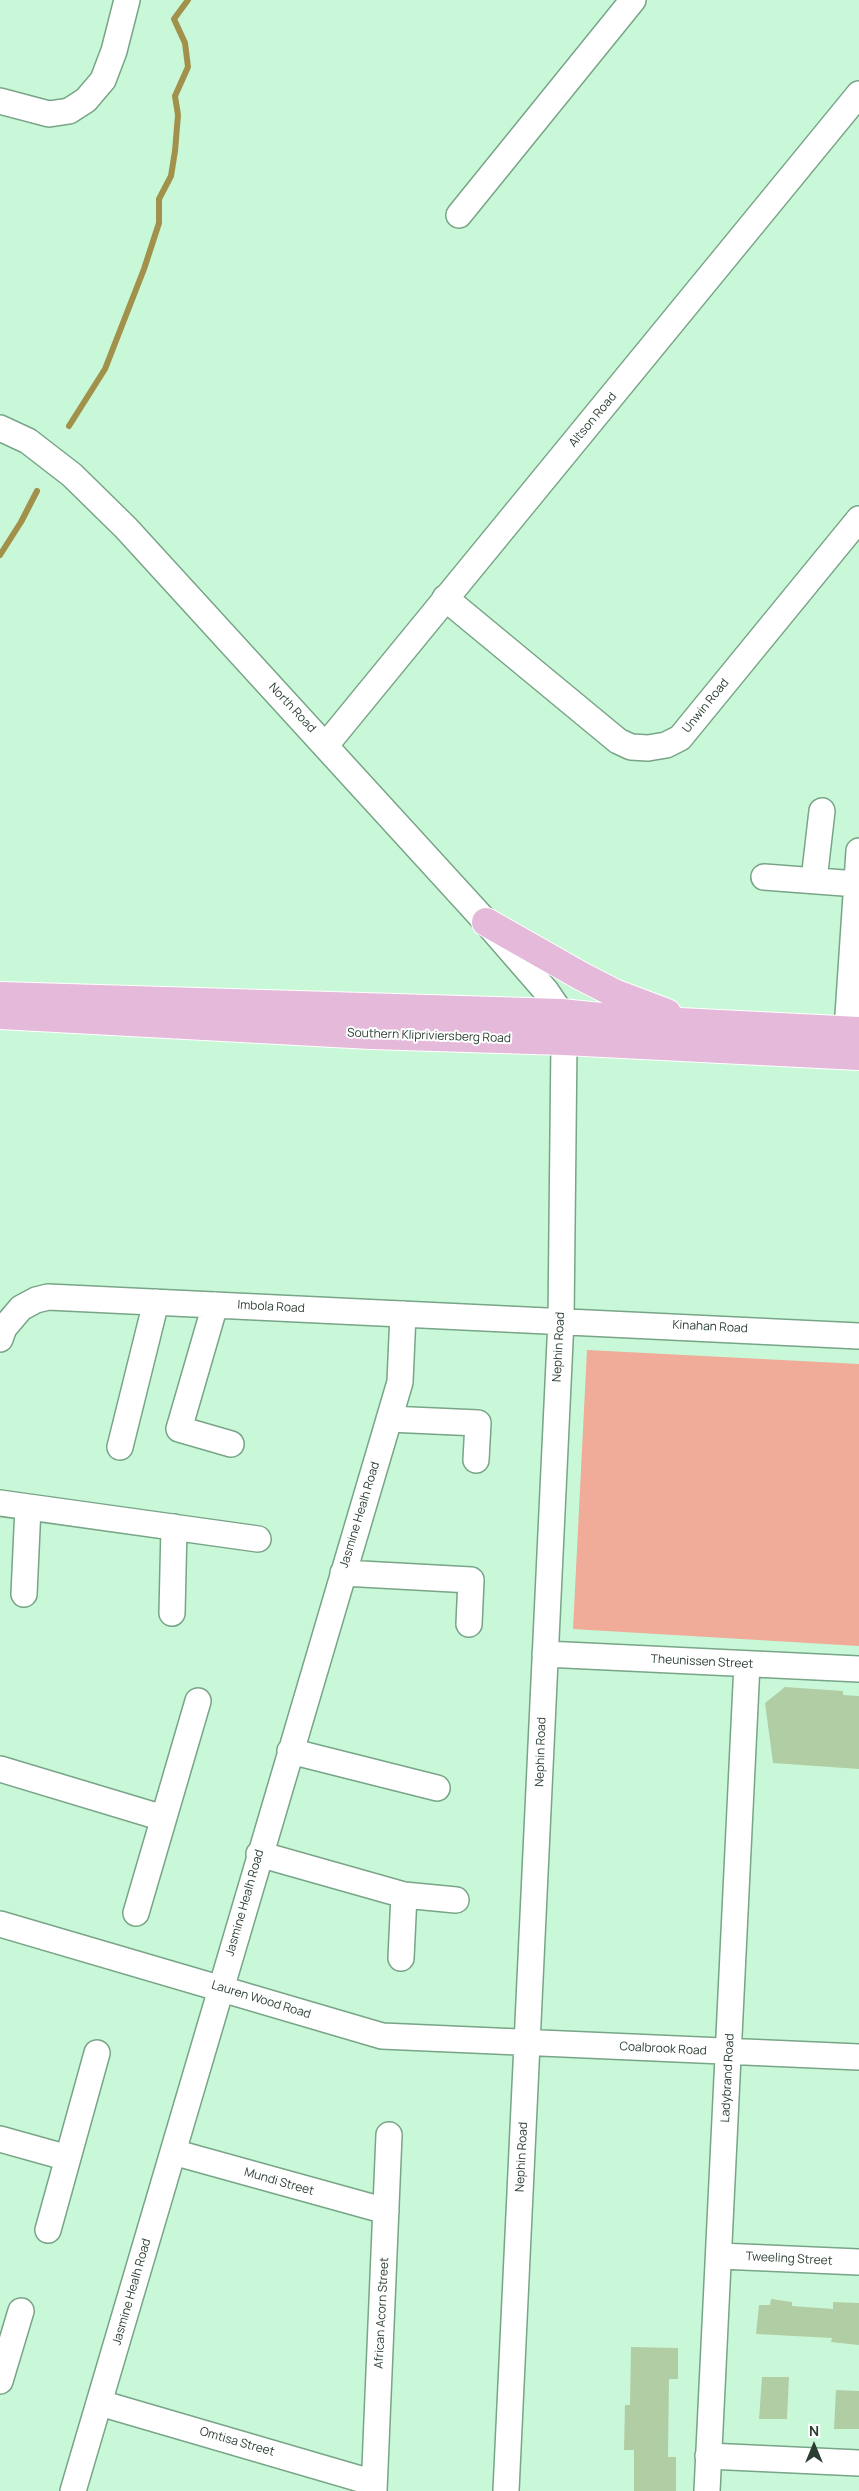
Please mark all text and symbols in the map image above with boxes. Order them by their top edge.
street label: Altson Road [566,390,620,450]
street label: Unwin Road [680,676,732,736]
street label: North Road [265,680,319,736]
street label: Southern Klipriviersberg Road [347,1026,511,1046]
street label: Imbola Road [237,1298,305,1316]
street label: Nephin Road [550,1312,568,1382]
street label: Kinahan Road [672,1318,748,1336]
street label: Jasmine Healh Road [337,1460,383,1570]
street label: Theunissen Street [650,1652,754,1672]
street label: Nephin Road [533,1717,549,1787]
street label: Jasmine Healh Road [223,1848,267,1958]
street label: Lauren Wood Road [210,1978,312,2022]
street label: Ladybrand Road [718,2033,738,2123]
street label: Coalbrook Road [619,2040,707,2058]
street label: Nephin Road [513,2122,531,2192]
street label: Mundi Street [242,2165,316,2199]
street label: Jasmine Healh Road [110,2237,154,2347]
street label: Tweeling Street [745,2250,833,2268]
street label: African Acorn Street [372,2257,392,2369]
north arrow [789,2421,839,2471]
text: N [809,2421,819,2440]
street label: Omtisa Street [198,2424,276,2460]

